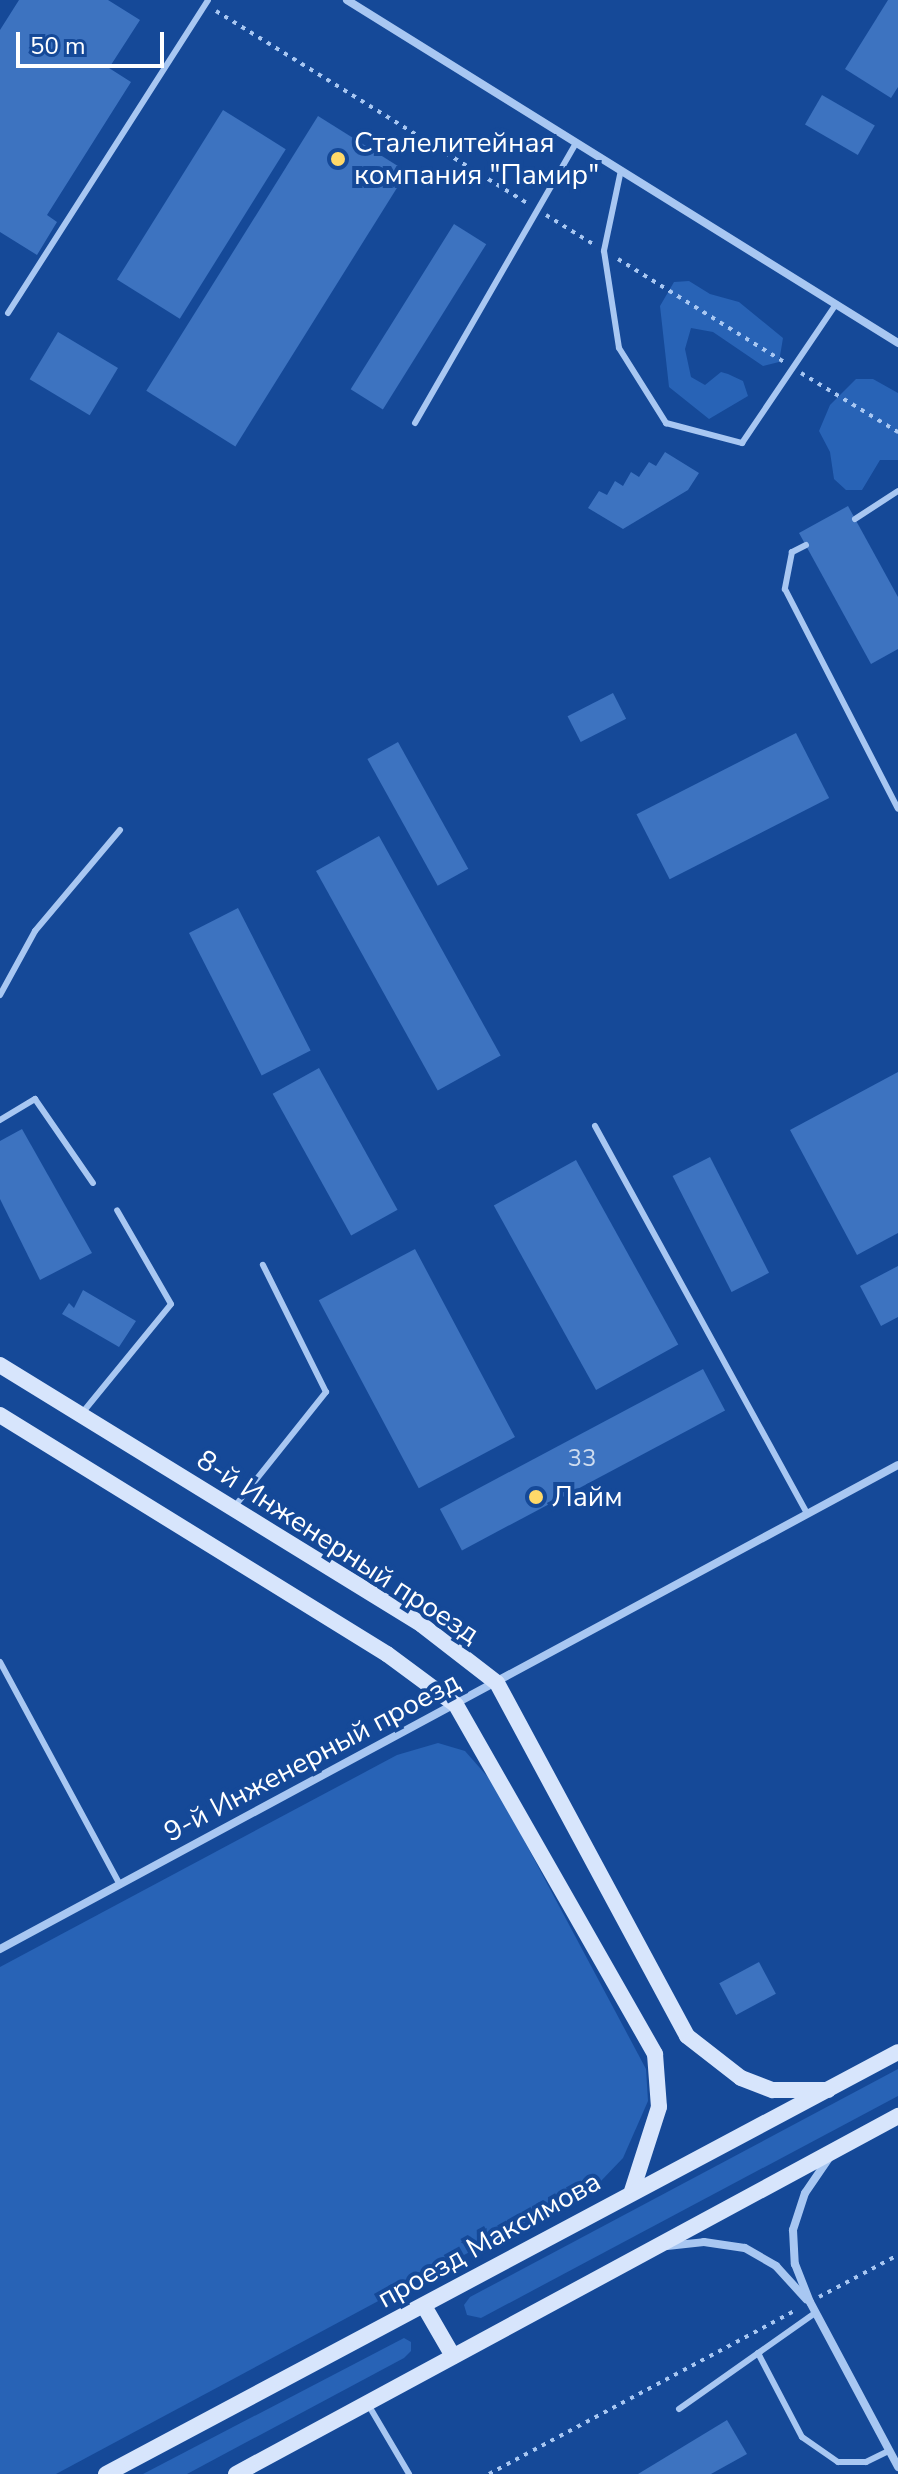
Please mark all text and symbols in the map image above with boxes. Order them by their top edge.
scale bar [20,16,168,66]
text: 50 m [30,30,86,62]
place label: Сталелитейная компания "Памир" [354,126,599,192]
marker: Сталелитейная компания "Памир" [329,150,347,168]
street label: 8-й Инженерный проезд [191,1443,485,1651]
house number: 33 [568,1445,596,1473]
place label: Лайм [552,1480,623,1514]
marker: Лайм [527,1488,545,1506]
street label: 9-й Инженерный проезд [158,1665,466,1849]
street label: проезд Максимова [372,2165,606,2315]

